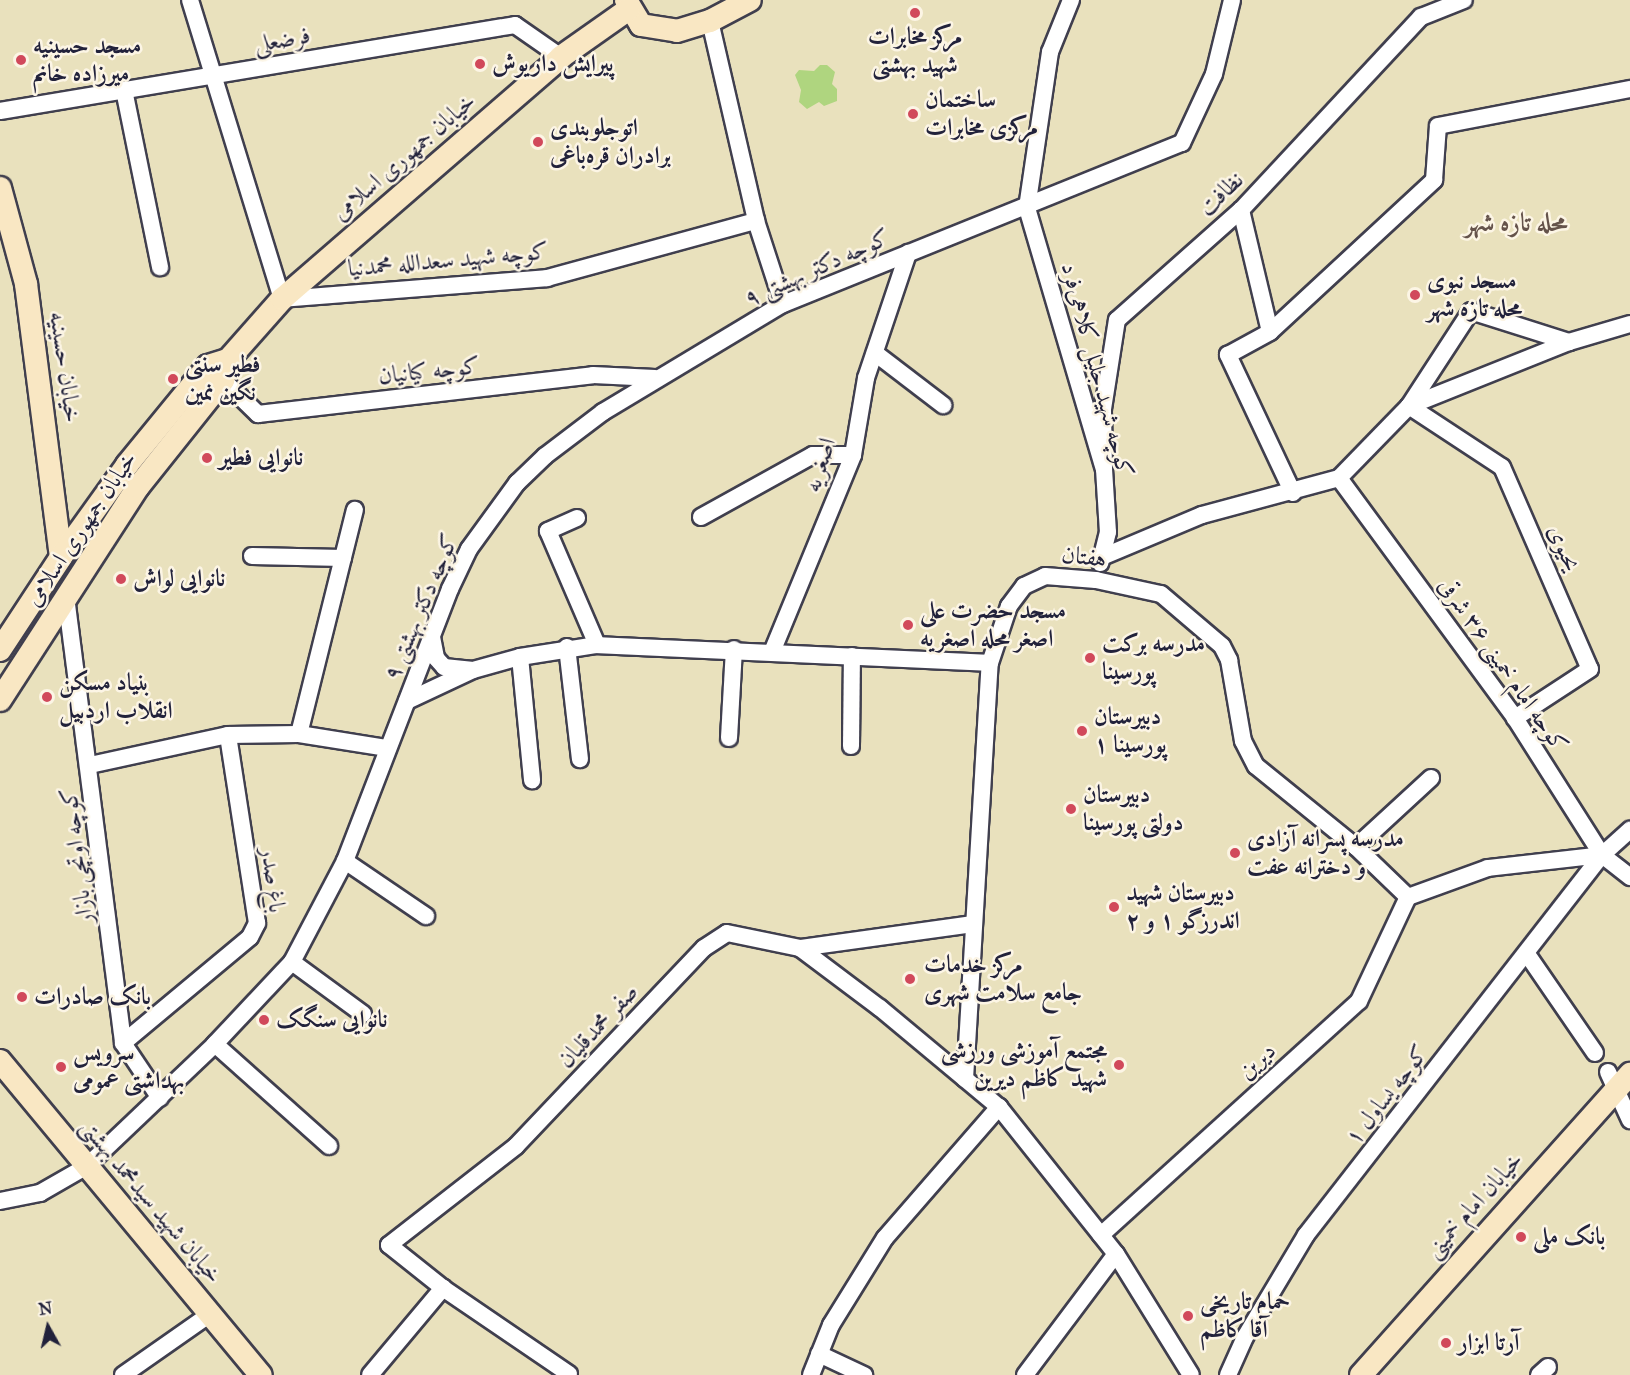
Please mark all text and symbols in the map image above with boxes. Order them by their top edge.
marker: مرکز مخابرات شهید بهشتی [908,6,922,20]
street label: فرضعلی [252,21,312,59]
place label: مرکز مخابرات شهید بهشتی [868,23,962,79]
place label: مسجد حسینیه میرزاده خانم [33,32,141,88]
place label: پیرایش داریوش [492,50,614,78]
marker: مسجد حسینیه میرزاده خانم [14,53,28,67]
marker: پیرایش داریوش [473,57,487,71]
place label: ساختمان مرکزی مخابرات [925,86,1038,142]
street label: خیابان جمهوری اسلامی [326,87,482,227]
marker: ساختمان مرکزی مخابرات [906,107,920,121]
place label: اتوجلوبندی برادران قره‌باغی [550,114,671,170]
marker: اتوجلوبندی برادران قره‌باغی [531,135,545,149]
street label: نظافت [1192,166,1250,222]
district label: محله تازه شهر [1465,207,1567,239]
street label: کوچه دکتر بهشتی ۹ [740,223,894,313]
street label: کوچه شهید سعدالله محمدنیا [347,237,549,283]
street label: کوچه شهید جلیل کلاهی‌فرد [1054,260,1140,480]
place label: مسجد نبوی محله تازه شهر [1427,267,1522,323]
marker: مسجد نبوی محله تازه شهر [1408,288,1422,302]
street label: خیابان حسینیه [43,310,87,424]
place label: فطیر سنتی نگین نمین [185,351,261,407]
street label: کوچه کیانیان [377,351,481,391]
marker: فطیر سنتی نگین نمین [166,372,180,386]
street label: اصغریه [798,434,842,496]
place label: نانوایی فطیر [219,444,303,472]
street label: خیابان جمهوری اسلامی [19,446,143,612]
marker: نانوایی فطیر [200,451,214,465]
street label: یحیوی [1541,520,1587,576]
street label: کوچه دکتر بهشتی ۹ [377,529,465,685]
street label: هفتان [1060,540,1108,574]
place label: نانوایی لواش [133,565,225,593]
marker: نانوایی لواش [114,572,128,586]
street label: کوچه امام خمینی ۳۶ شرقی [1432,572,1574,758]
place label: مسجد حضرت علی اصغر محله اصغریه [920,597,1066,653]
marker: مسجد حضرت علی اصغر محله اصغریه [901,618,915,632]
place label: مدرسه برکت پورسینا [1102,630,1205,686]
marker: مدرسه برکت پورسینا [1083,651,1097,665]
place label: بنیاد مسکن انقلاب اردبیل [59,669,173,725]
marker: بنیاد مسکن انقلاب اردبیل [40,690,54,704]
place label: دبیرستان پورسینا ۱ [1094,703,1166,759]
marker: دبیرستان پورسینا ۱ [1075,724,1089,738]
place label: دبیرستان دولتی پورسینا [1083,781,1183,837]
street label: کوچه اوتچی بازار [54,786,100,926]
marker: دبیرستان دولتی پورسینا [1064,802,1078,816]
place label: مدرسه پسرانه آزادی و دخترانه عفت [1247,825,1404,881]
street label: باغ صدر [255,846,291,914]
marker: مدرسه پسرانه آزادی و دخترانه عفت [1228,846,1242,860]
place label: دبیرستان شهید اندرزگو ۱ و ۲ [1126,879,1240,935]
marker: دبیرستان شهید اندرزگو ۱ و ۲ [1107,900,1121,914]
place label: مرکز خدمات جامع سلامت شهری [924,951,1082,1007]
marker: مرکز خدمات جامع سلامت شهری [901,970,919,988]
street label: صفر محمدقلیان [552,978,644,1074]
place label: بانک صادرات [34,983,151,1011]
marker: بانک صادرات [15,990,29,1004]
place label: نانوایی سنگک [276,1006,388,1034]
marker: نانوایی سنگک [257,1013,271,1027]
place label: مجتمع آموزشی ورزشی شهید کاظم دیرین [941,1037,1107,1093]
street label: دیرین [1232,1037,1282,1085]
place label: سرویس بهداشتی عمومی [73,1039,184,1095]
street label: کوچه یساول ۱ [1339,1039,1435,1151]
marker: مجتمع آموزشی ورزشی شهید کاظم دیرین [1112,1058,1126,1072]
marker: سرویس بهداشتی عمومی [54,1060,68,1074]
street label: خیابان شهید سیدمحمد بهشتی [74,1113,228,1289]
street label: خیابان امام خمینی [1419,1146,1529,1264]
place label: بانک ملی [1533,1223,1605,1251]
marker: بانک ملی [1514,1230,1528,1244]
place label: حمام تاریخی آقا کاظم [1200,1288,1290,1344]
north arrow [18,1297,78,1357]
text: N [37,1298,53,1319]
marker: حمام تاریخی آقا کاظم [1181,1309,1195,1323]
place label: آرتا ابزار [1458,1329,1520,1357]
marker: آرتا ابزار [1439,1336,1453,1350]

